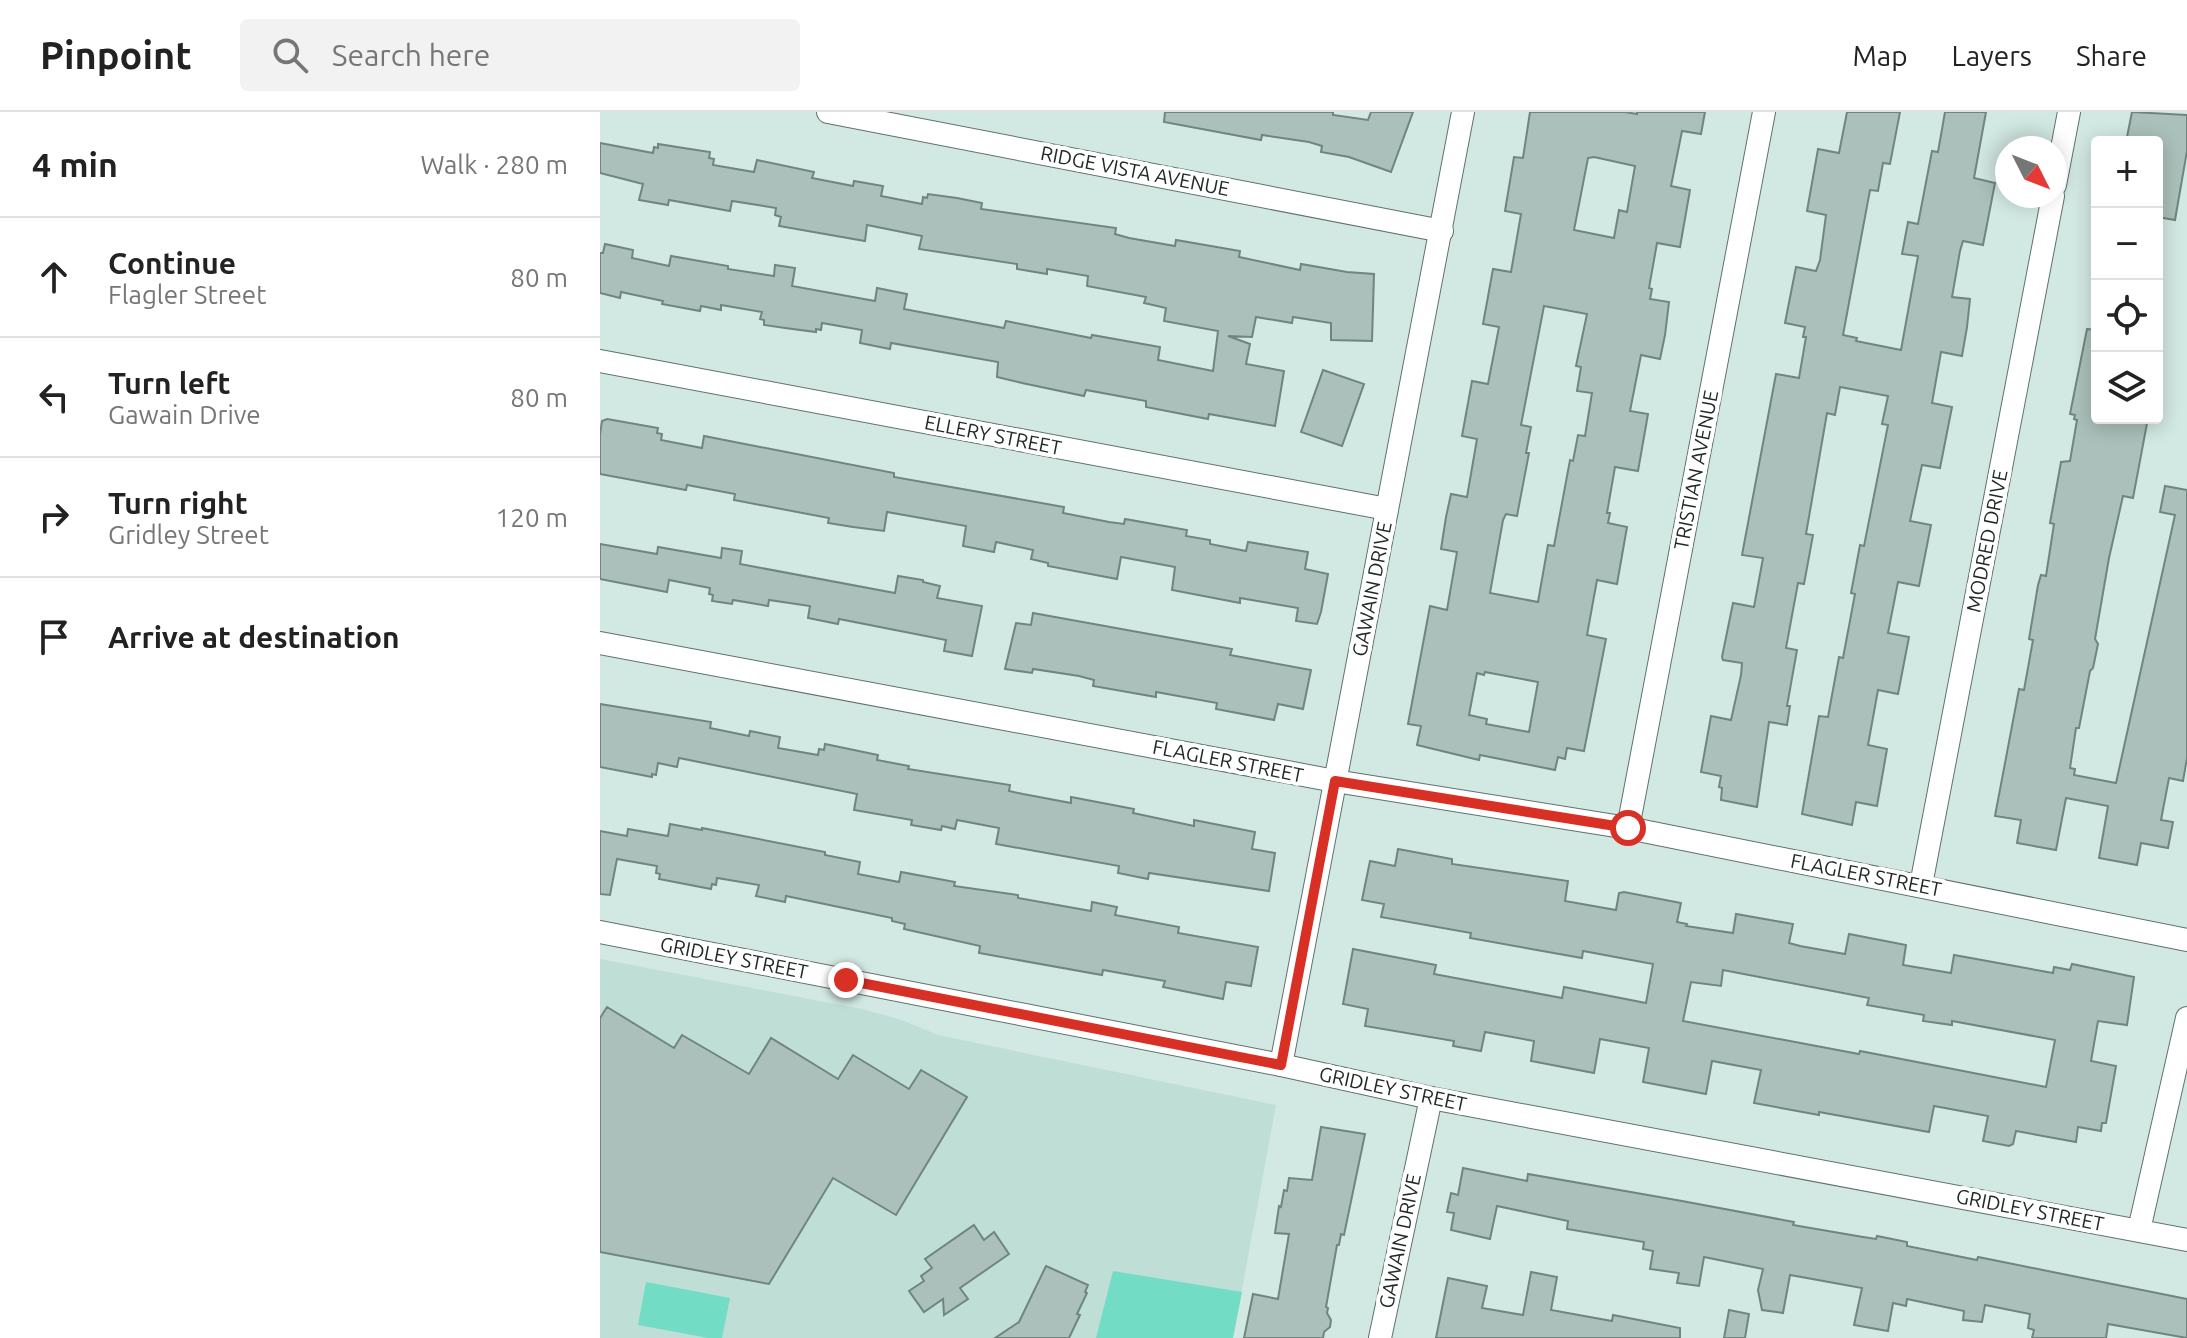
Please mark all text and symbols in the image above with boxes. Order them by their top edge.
search box [240,19,800,91]
icon: search [268,33,312,77]
text: Pinpoint [40,34,192,76]
text: Search here [332,38,490,72]
text: Map [1852,40,1908,71]
text: Layers [1952,40,2032,71]
text: Share [2076,40,2147,71]
north arrow [1995,136,2067,208]
map controls [2091,136,2163,424]
button: + [2091,136,2163,208]
street label: RIDGE VISTA AVENUE [1039,141,1231,200]
text: 4 min [32,145,118,183]
text: Walk · 280 m [420,150,568,179]
button: − [2091,208,2163,280]
text: Continue [108,246,236,280]
icon: ahead [32,255,76,299]
text: 80 m [510,263,568,292]
text: Flagler Street [108,280,266,309]
button: locate [2091,280,2163,352]
button: layers [2091,352,2163,424]
text: Turn left [108,366,230,400]
icon: left [32,375,76,419]
text: 80 m [510,383,568,412]
street label: TRISTIAN AVENUE [1669,388,1722,552]
text: Gawain Drive [108,400,261,429]
street label: ELLERY STREET [923,410,1063,459]
street label: MODRED DRIVE [1961,468,2012,614]
text: Turn right [108,486,248,520]
icon: right [32,495,76,539]
text: 120 m [496,503,568,532]
text: Gridley Street [108,520,269,549]
street label: GAWAIN DRIVE [1347,520,1396,658]
icon: arrive [32,615,76,659]
text: Arrive at destination [108,620,400,654]
street label: FLAGLER STREET [1151,735,1306,786]
route start [1610,810,1646,846]
street label: FLAGLER STREET [1789,849,1944,900]
street label: GRIDLEY STREET [658,932,810,983]
route end [828,962,864,998]
street label: GRIDLEY STREET [1317,1062,1469,1115]
street label: GAWAIN DRIVE [1374,1172,1425,1310]
street label: GRIDLEY STREET [1954,1184,2106,1235]

